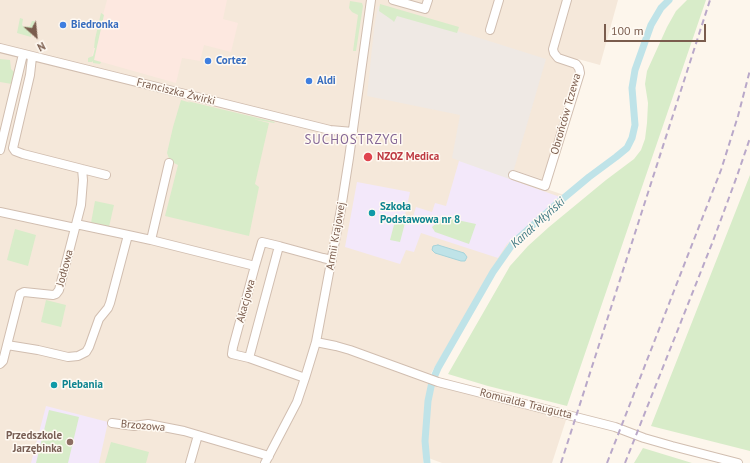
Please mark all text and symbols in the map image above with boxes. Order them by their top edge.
north arrow [16,16,56,56]
scale bar [606,16,708,42]
place label: Biedronka [71,18,119,32]
marker: Biedronka [58,20,68,30]
text: 100 m [611,23,644,38]
text: N [35,39,48,55]
place label: Cortez [216,54,246,68]
marker: Cortez [203,56,213,66]
street label: Obrońców Tczewa [548,72,584,156]
place label: Aldi [317,74,336,88]
street label: Franciszka Żwirki [135,76,217,108]
marker: Aldi [304,76,314,86]
district label: SUCHOSTRZYGI [304,132,404,148]
place label: NZOZ Medica [377,150,439,164]
marker: NZOZ Medica [362,151,374,163]
water label: Kanał Młyński [508,195,568,251]
place label: Szkoła Podstawowa nr 8 [380,200,460,226]
street label: Armii Krajowej [324,201,348,271]
marker: Szkoła Podstawowa nr 8 [367,208,377,218]
street label: Jodłowa [54,248,76,288]
street label: Akacjowa [234,278,258,324]
place label: Plebania [62,378,103,392]
marker: Plebania [49,380,59,390]
street label: Romualda Traugutta [479,386,573,422]
street label: Brzozowa [120,417,166,435]
place label: Przedszkole Jarzębinka [6,429,62,455]
marker: Przedszkole Jarzębinka [65,437,75,447]

